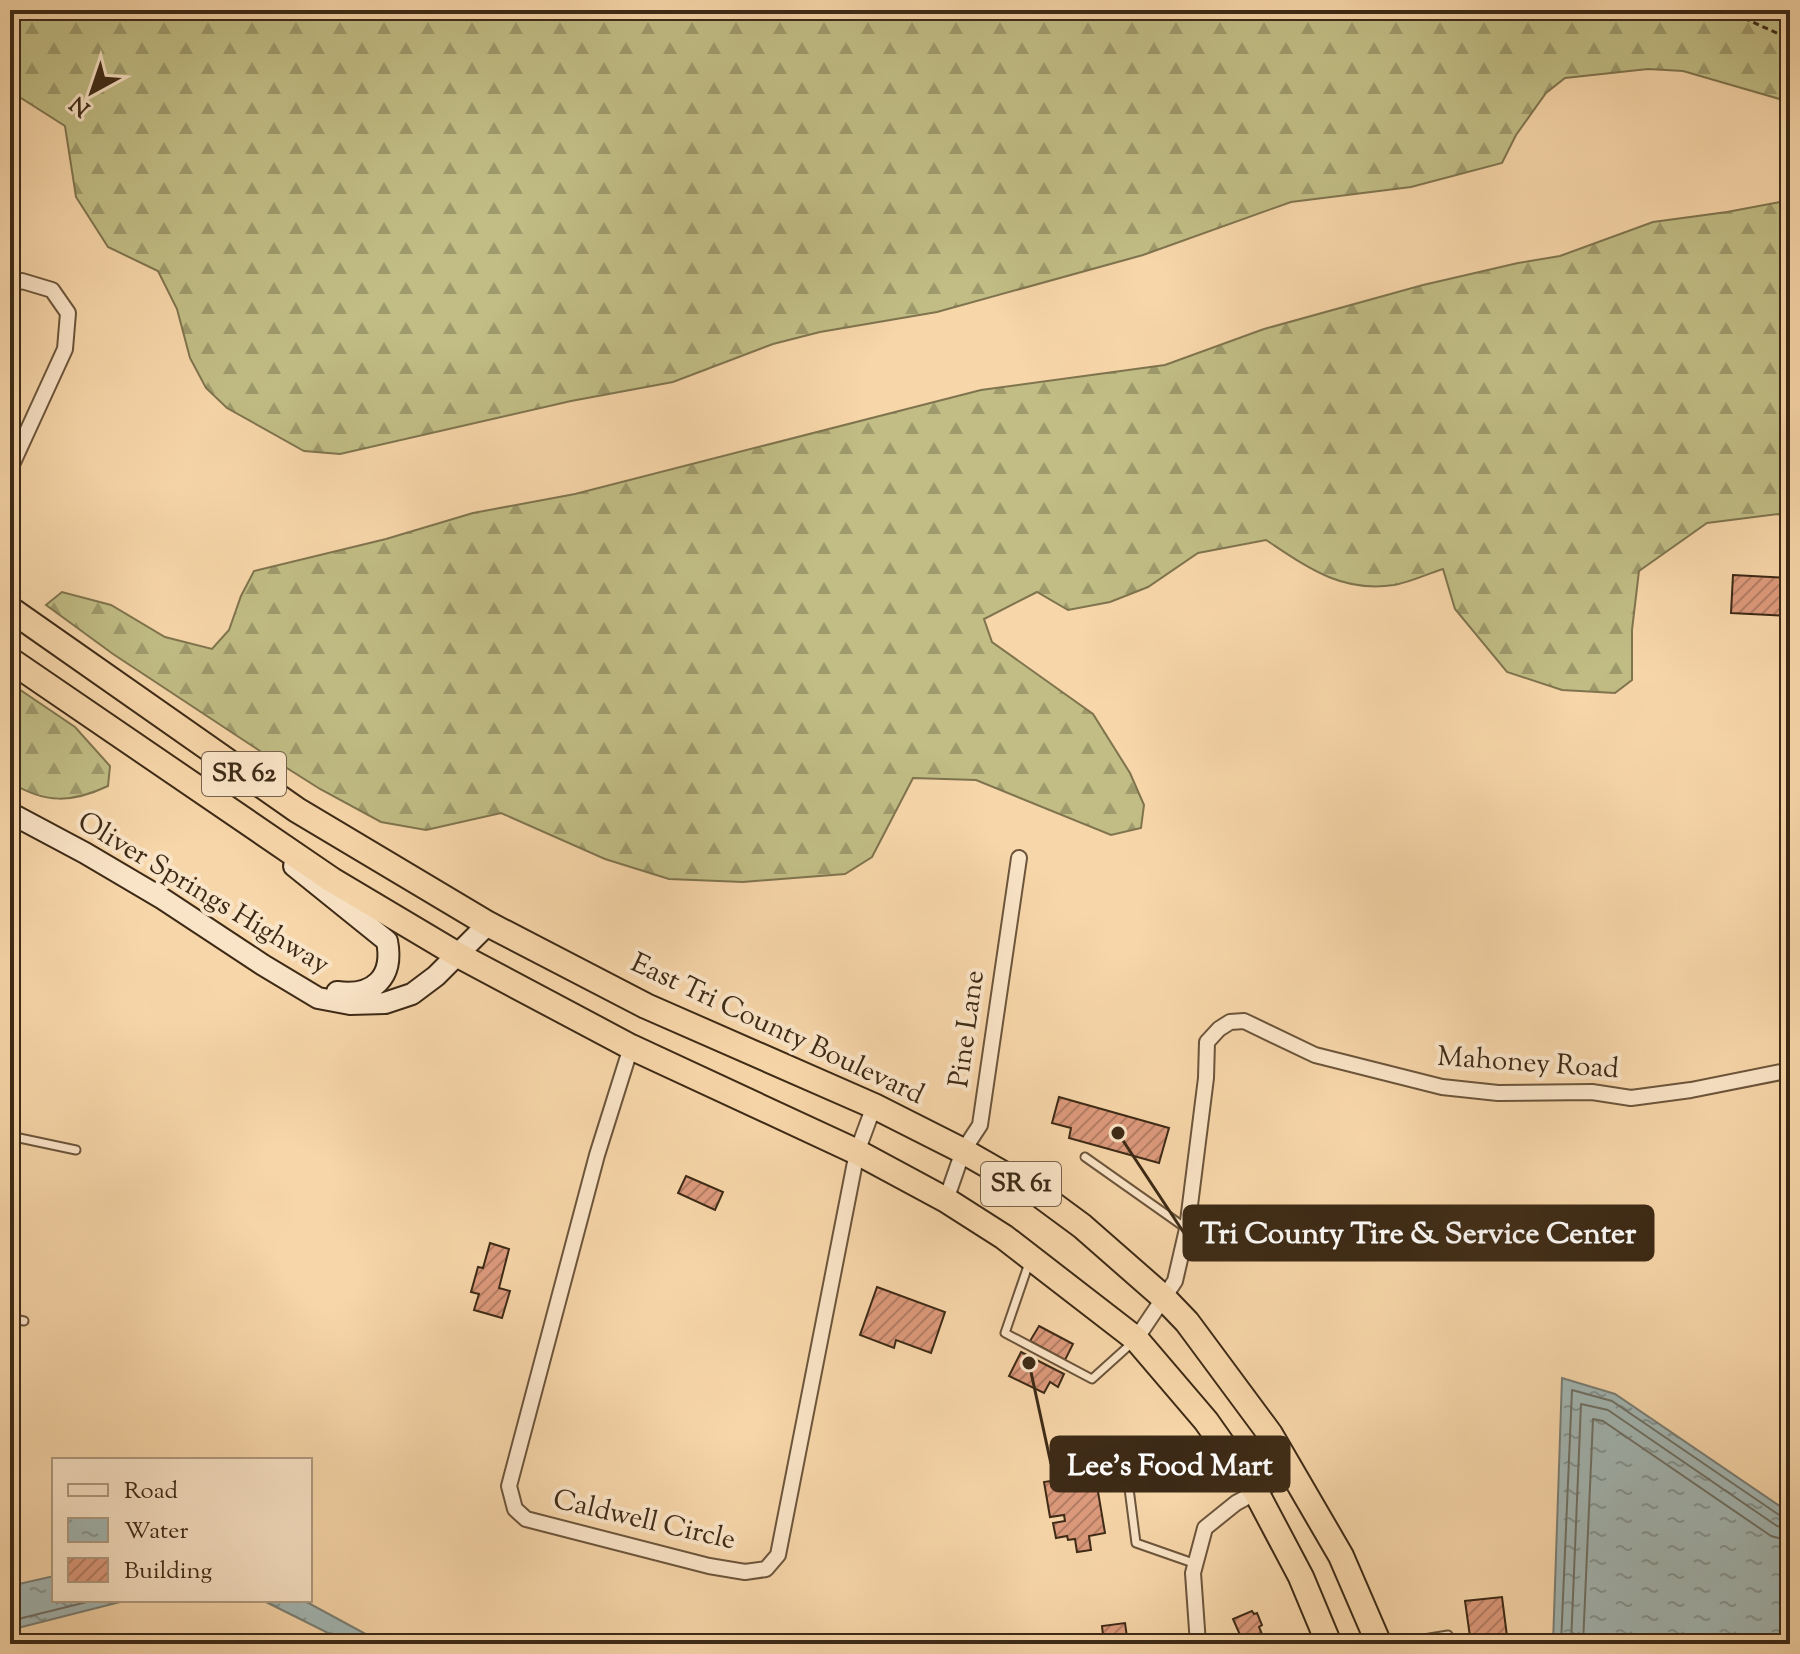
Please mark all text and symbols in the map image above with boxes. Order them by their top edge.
north arrow [52,52,132,132]
text: N [64,87,98,123]
road number: SR 62 [202,752,286,796]
street label: Oliver Springs Highway [69,803,337,985]
street label: East Tri County Boulevard [624,944,930,1116]
street label: Pine Lane [940,968,996,1090]
street label: Mahoney Road [1436,1038,1620,1090]
road number: SR 61 [981,1162,1061,1206]
callout: Tri County Tire & Service Center [1184,1206,1653,1260]
text: Tri County Tire & Service Center [1200,1214,1637,1257]
callout: Lee's Food Mart [1051,1437,1289,1491]
text: Lee's Food Mart [1067,1446,1274,1489]
legend [52,1458,312,1602]
text: Road [124,1475,178,1509]
street label: Caldwell Circle [549,1481,739,1561]
text: Water [124,1515,188,1549]
text: Building [124,1555,213,1589]

